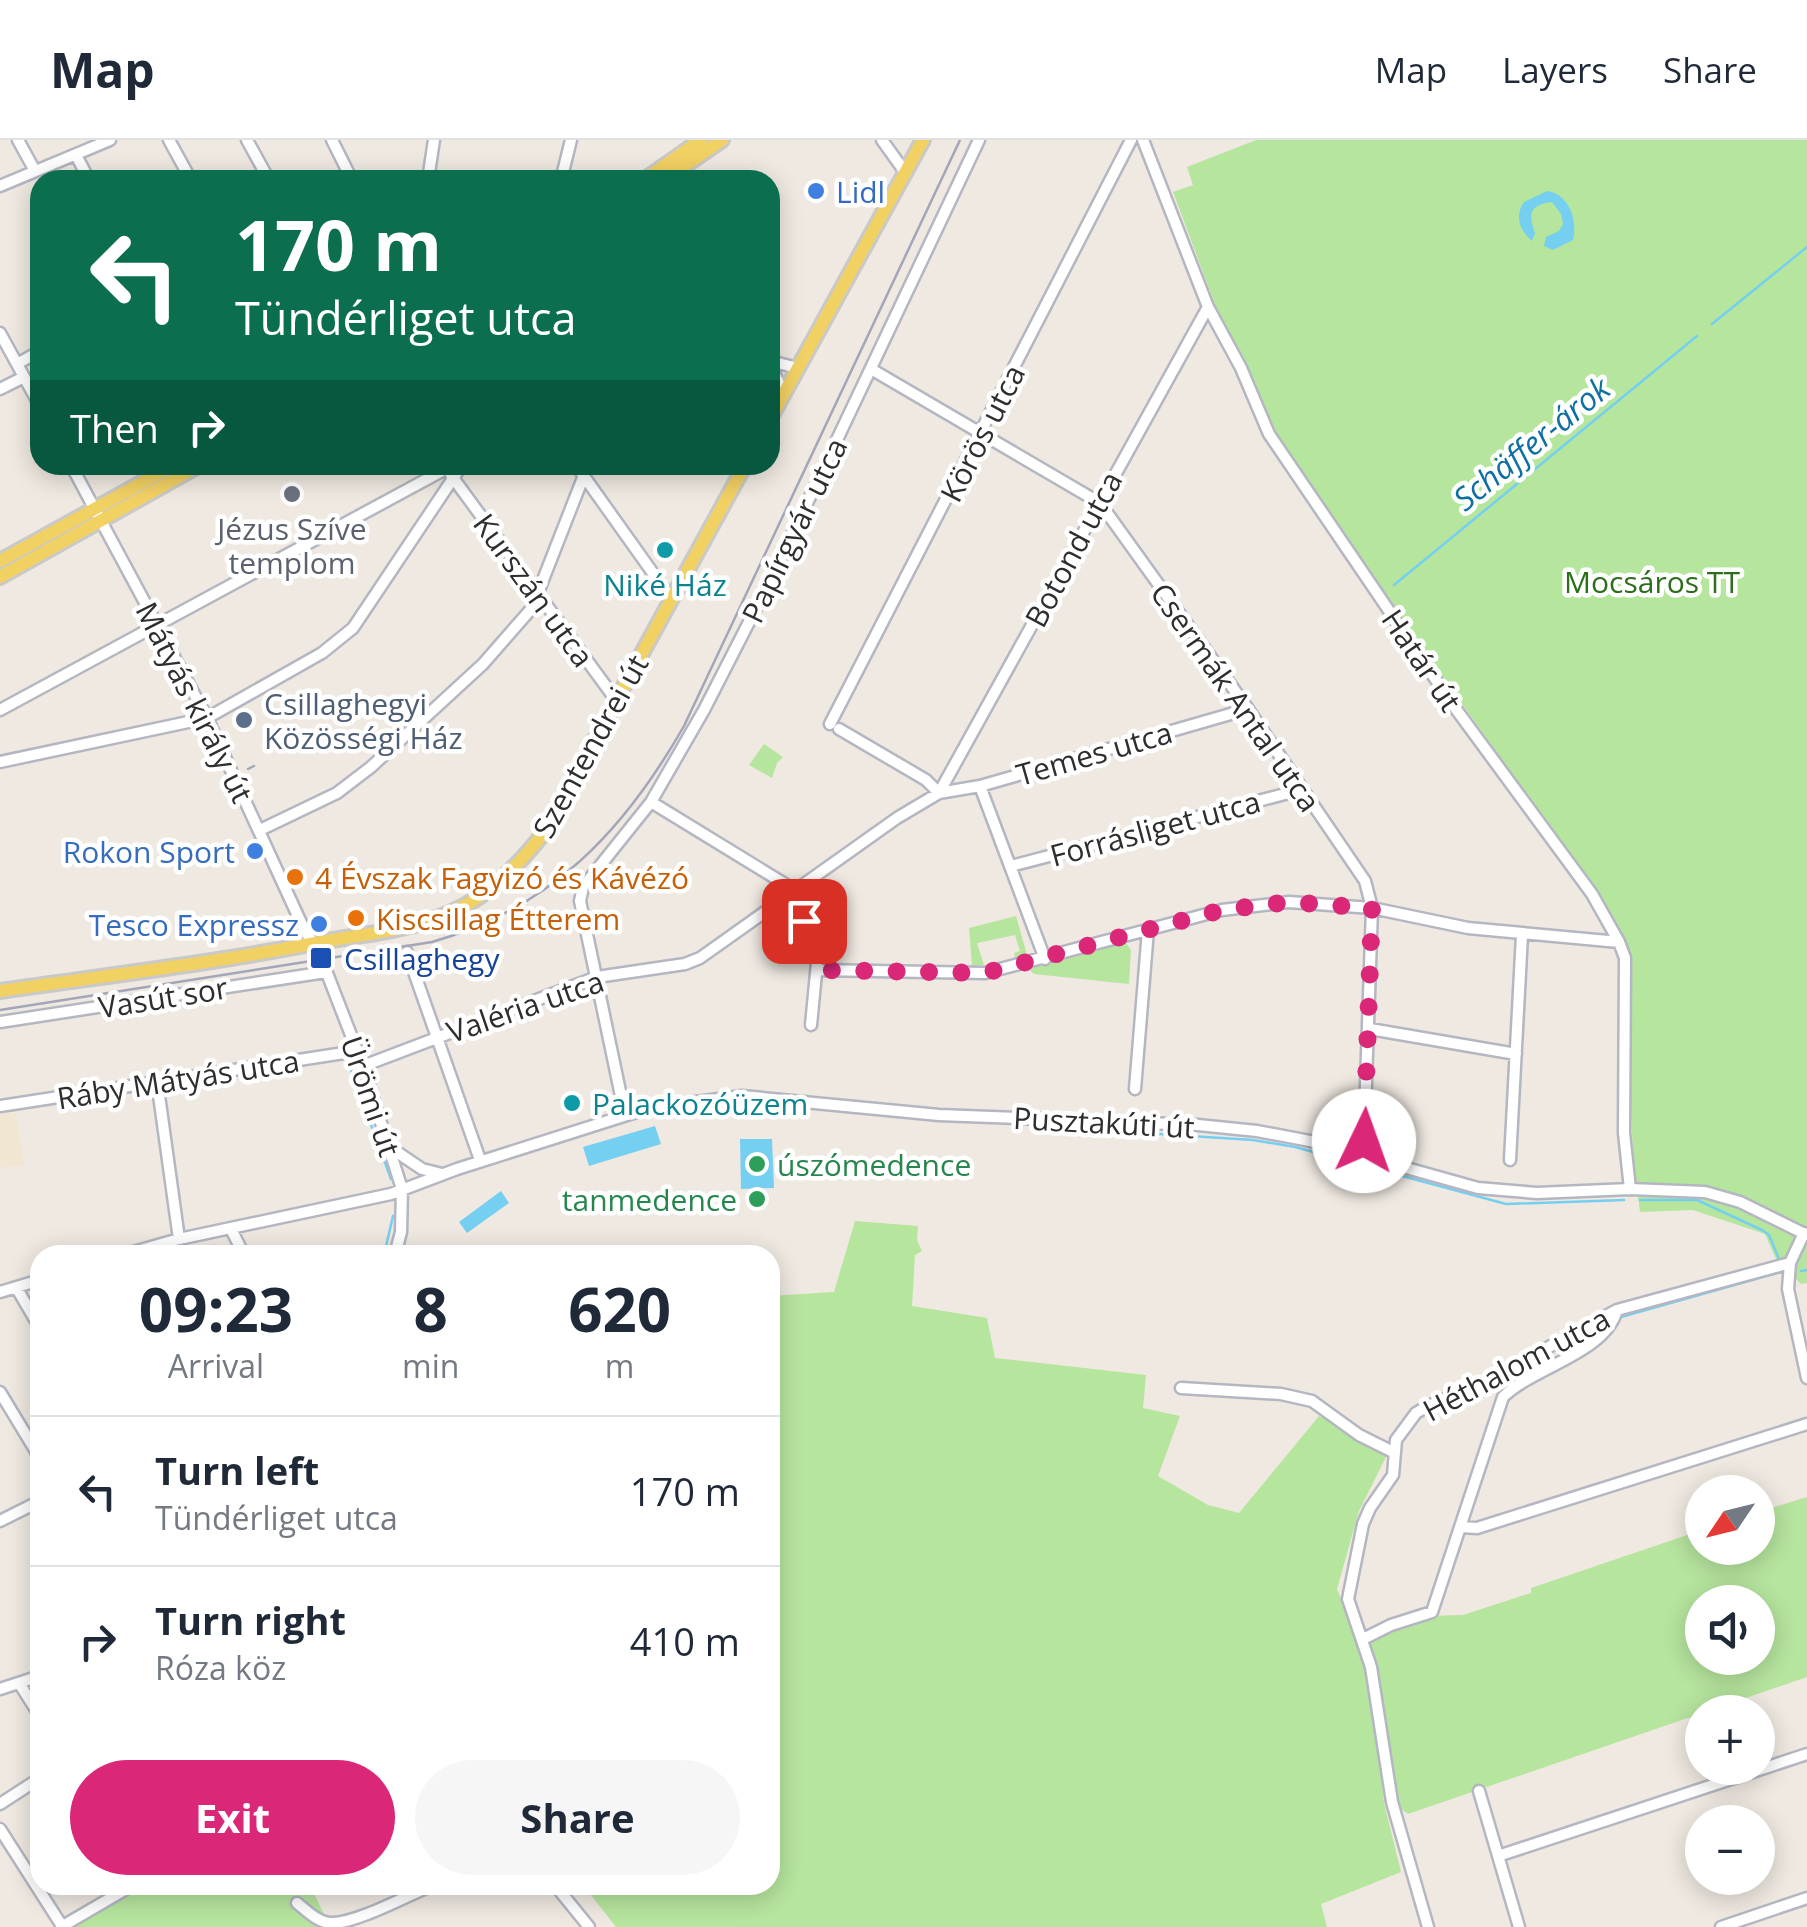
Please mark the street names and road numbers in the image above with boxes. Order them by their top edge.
street label: Körös utca [930,357,1034,509]
street label: Papírgyár utca [731,431,857,629]
street label: Botond utca [1015,464,1131,634]
street label: Kurszán utca [464,505,604,675]
street label: Csermák Antal utca [1142,574,1330,820]
street label: Mátyás király út [127,595,263,809]
street label: Határ út [1373,601,1471,719]
street label: Szentendrei út [523,647,657,845]
street label: Temes utca [1011,711,1177,795]
street label: Forrásliget utca [1045,780,1265,876]
street label: Valéria utca [441,960,609,1052]
street label: Vasút sor [95,967,231,1027]
street label: Ürömi út [331,1031,411,1161]
street label: Ráby Mátyás utca [54,1040,302,1118]
street label: Pusztakúti út [1012,1097,1196,1147]
street label: Héthalom utca [1415,1298,1617,1430]

